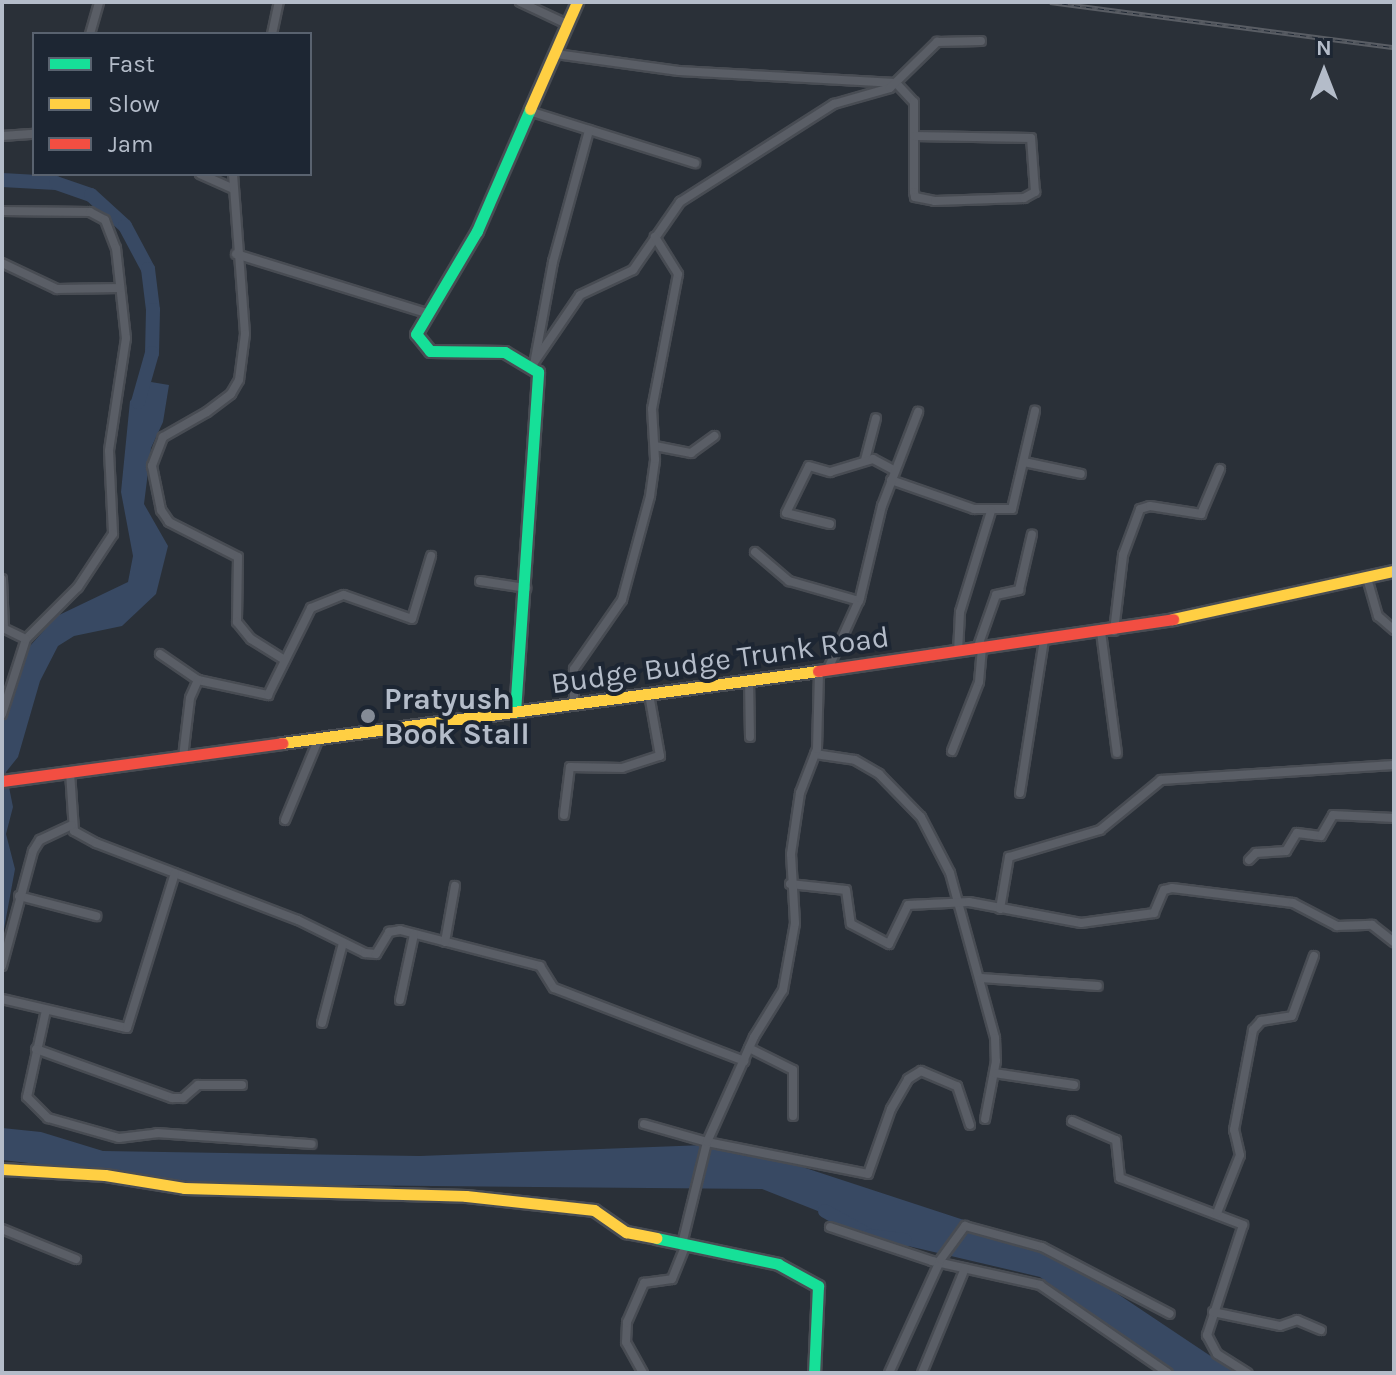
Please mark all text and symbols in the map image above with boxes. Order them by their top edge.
legend [32,32,312,176]
north arrow [1284,32,1364,112]
text: N [1316,35,1332,61]
text: Fast [108,50,155,78]
text: Slow [108,90,160,118]
text: Jam [108,130,153,158]
street label: Budge Budge Trunk Road [549,618,891,702]
place label: Pratyush Book Stall [384,681,530,752]
marker: Pratyush Book Stall [359,707,377,725]

